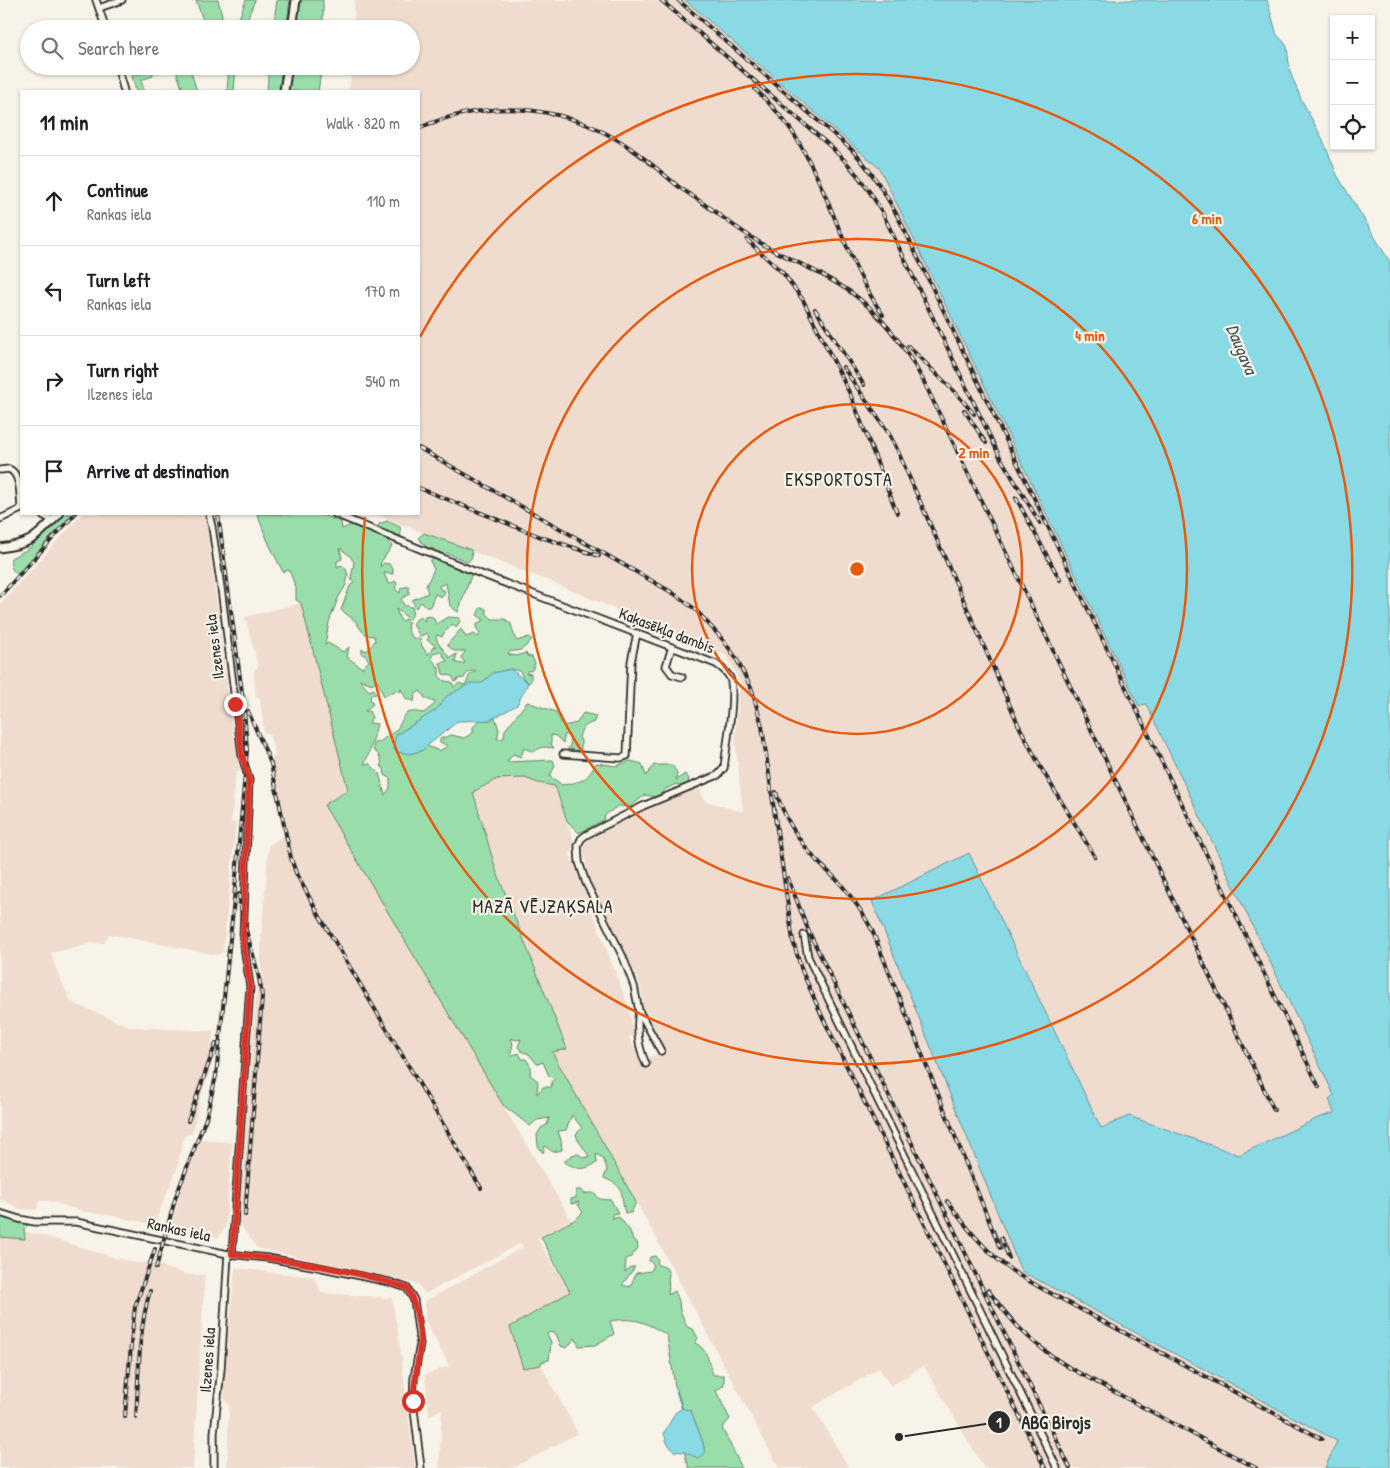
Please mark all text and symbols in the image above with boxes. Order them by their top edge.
map controls [1330,15,1375,150]
button: + [1330,15,1375,60]
search box [20,20,420,75]
icon: search [38,34,66,62]
text: Search here [78,35,159,61]
button: − [1330,60,1375,105]
button: locate [1330,105,1375,150]
text: 11 min [40,108,89,137]
text: Walk · 820 m [326,112,400,134]
text: Continue [87,177,148,203]
icon: ahead [40,187,68,215]
text: 110 m [367,190,400,212]
text: Rankas iela [87,203,151,225]
text: 6 min [1192,208,1222,229]
text: Turn left [87,267,150,293]
icon: left [40,277,68,305]
text: 170 m [365,280,400,302]
text: Rankas iela [87,293,151,315]
water label: Daugava [1220,320,1264,380]
text: 4 min [1075,325,1105,346]
text: Turn right [87,357,158,383]
icon: right [40,367,68,395]
text: 540 m [366,370,400,392]
text: Ilzenes iela [87,383,152,405]
text: 2 min [959,442,990,463]
icon: arrive [40,457,68,485]
text: Arrive at destination [87,458,229,484]
district label: EKSPORTOSTA [785,467,893,492]
centre of rings [848,560,866,578]
street label: Kaķasēkļa dambis [616,602,718,658]
street label: Ilzenes iela [199,613,229,681]
route end [224,693,247,716]
district label: MAZĀ VĒJZAĶSALA [472,894,614,919]
street label: Rankas iela [145,1212,213,1246]
street label: Ilzenes iela [194,1327,220,1393]
route start [402,1390,425,1413]
callout: ABG Birojs [986,1406,1101,1439]
text: ABG Birojs [1021,1410,1091,1435]
text: 1 [996,1412,1002,1433]

